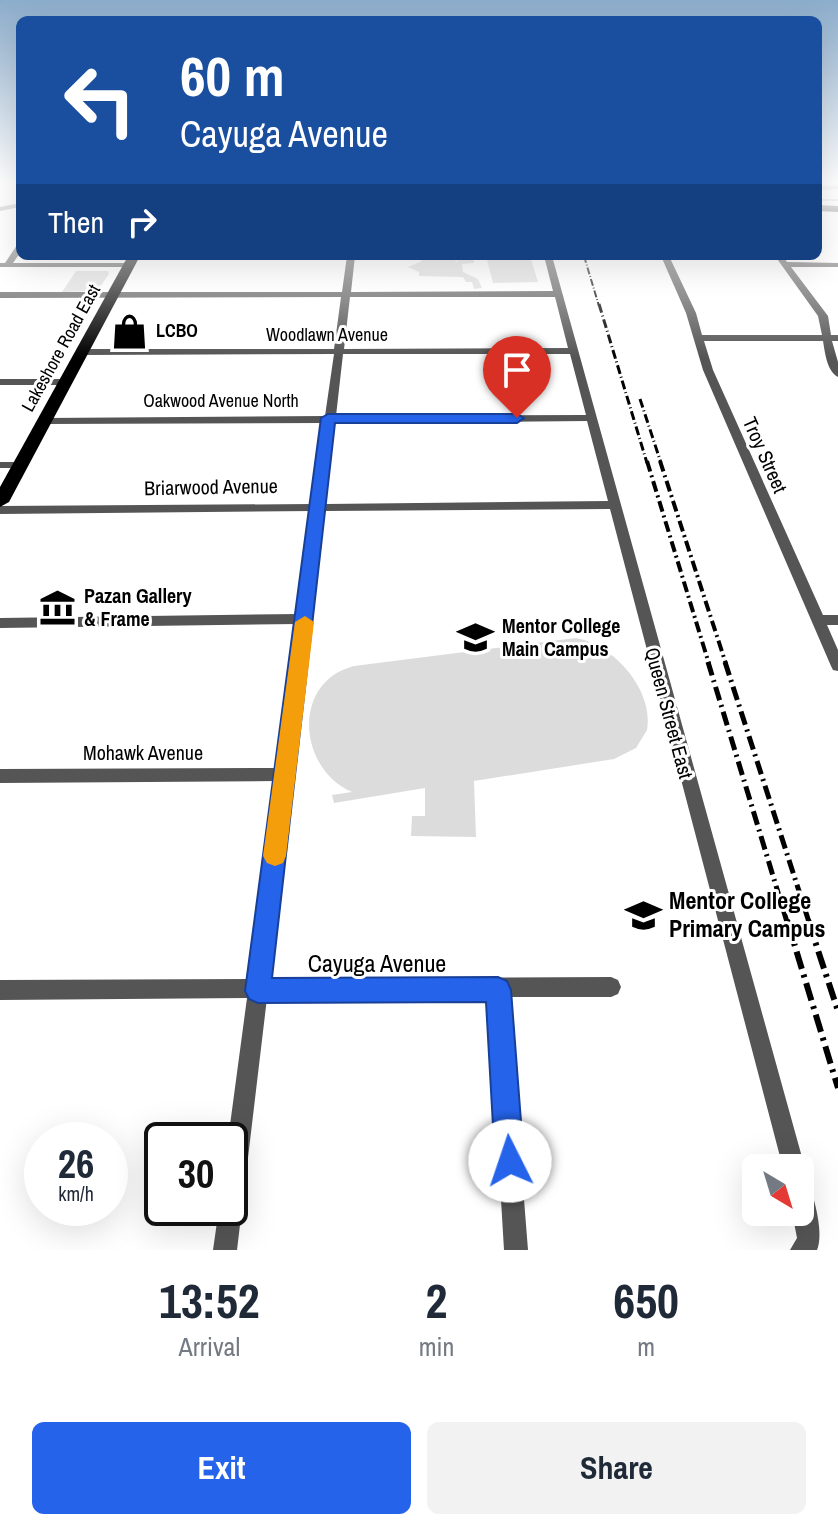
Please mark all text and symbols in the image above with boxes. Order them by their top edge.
text: 60 m [180,38,285,113]
icon: left [48,48,152,152]
text: Cayuga Avenue [180,110,388,158]
icon: right [120,200,164,244]
text: Then [48,202,104,242]
street label: Lakeshore Road East [15,280,106,416]
shop icon: LCBO [111,312,149,350]
place label: LCBO [156,318,198,343]
street label: Woodlawn Avenue [266,322,388,347]
pin [483,336,551,418]
icon: arrive [495,348,539,392]
street label: Oakwood Avenue North [143,388,299,413]
street label: Troy Street [737,413,794,497]
street label: Briarwood Avenue [144,472,278,501]
place label: Pazan Gallery & Frame [84,582,192,632]
museum icon: Pazan Gallery & Frame [39,588,77,626]
place label: Mentor College Main Campus [502,612,620,662]
school or university icon: Mentor College Main Campus [457,619,495,657]
street label: Queen Street East [639,644,700,782]
street label: Mohawk Avenue [83,739,203,766]
place label: Mentor College Primary Campus [669,884,825,944]
school or university icon: Mentor College Primary Campus [624,896,662,934]
street label: Cayuga Avenue [308,947,446,979]
position arrow [468,1119,552,1203]
speed limit sign: 30 [144,1122,248,1226]
text: 26 [58,1137,94,1190]
north arrow [742,1154,814,1226]
map controls [742,1154,814,1226]
text: km/h [58,1180,94,1207]
text: 13:52 [159,1268,260,1333]
text: 2 [426,1268,447,1333]
text: 650 [613,1268,679,1333]
text: Arrival [179,1329,240,1364]
text: min [419,1329,454,1364]
text: m [637,1329,655,1364]
button: Exit [32,1422,411,1514]
button: Share [427,1422,806,1514]

